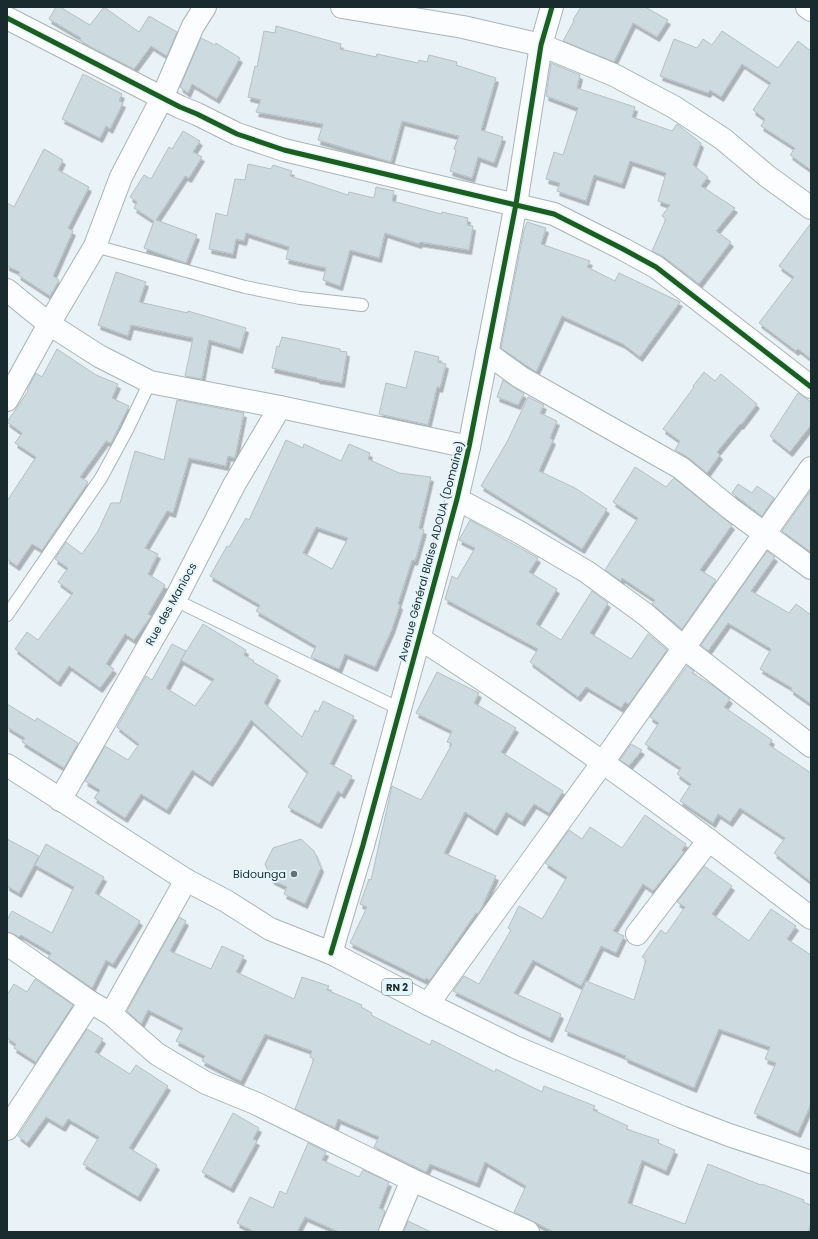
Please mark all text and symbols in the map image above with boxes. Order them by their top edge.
street label: Avenue Général Blaise ADOUA (Domaine) [394,439,468,663]
street label: Rue des Maniocs [142,559,201,648]
place label: Bidounga [233,866,286,882]
marker: Bidounga [289,869,299,879]
road number: RN 2 [382,979,412,995]

